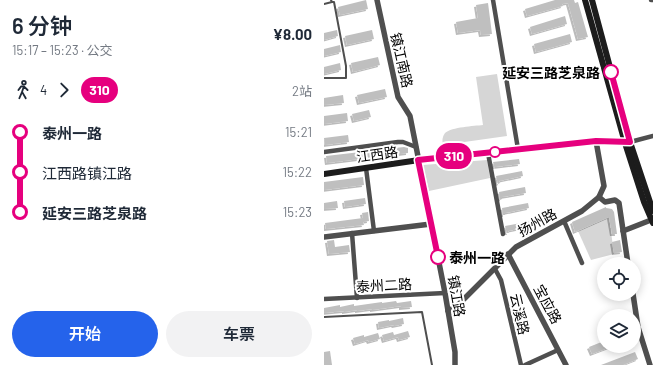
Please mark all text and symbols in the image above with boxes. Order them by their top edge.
text: 6 分钟 [12,12,72,38]
text: ¥8.00 [273,25,312,43]
street label: 镇江南路 [387,31,417,89]
text: 15:17 – 15:23 · 公交 [12,42,113,58]
place label: 延安三路芝泉路 [502,64,600,81]
marker: 延安三路芝泉路 [603,64,619,80]
icon: walk [12,79,34,101]
icon: forward [53,79,75,101]
text: 310 [89,81,110,98]
text: 4 [40,82,47,98]
text: 2站 [292,83,312,99]
text: 泰州一路 [42,124,102,142]
text: 15:21 [285,124,312,140]
street label: 江西路 [355,143,399,165]
line badge: 310 [431,143,477,169]
unlabelled marker [489,146,501,158]
text: 310 [444,147,464,164]
text: 江西路镇江路 [42,164,132,182]
text: 15:22 [282,164,312,180]
text: 延安三路芝泉路 [42,204,147,222]
text: 15:23 [283,204,312,220]
street label: 扬州路 [515,204,559,240]
marker: 泰州一路 [430,249,446,265]
place label: 泰州一路 [449,249,505,266]
map controls [597,257,641,353]
button: locate [597,257,641,301]
street label: 镇江路 [445,274,469,318]
street label: 泰州二路 [356,275,412,295]
street label: 宝应路 [531,281,565,327]
street label: 云溪路 [507,292,533,336]
button: layers [597,309,641,353]
button: 开始 [12,311,158,357]
button: 车票 [166,311,312,357]

